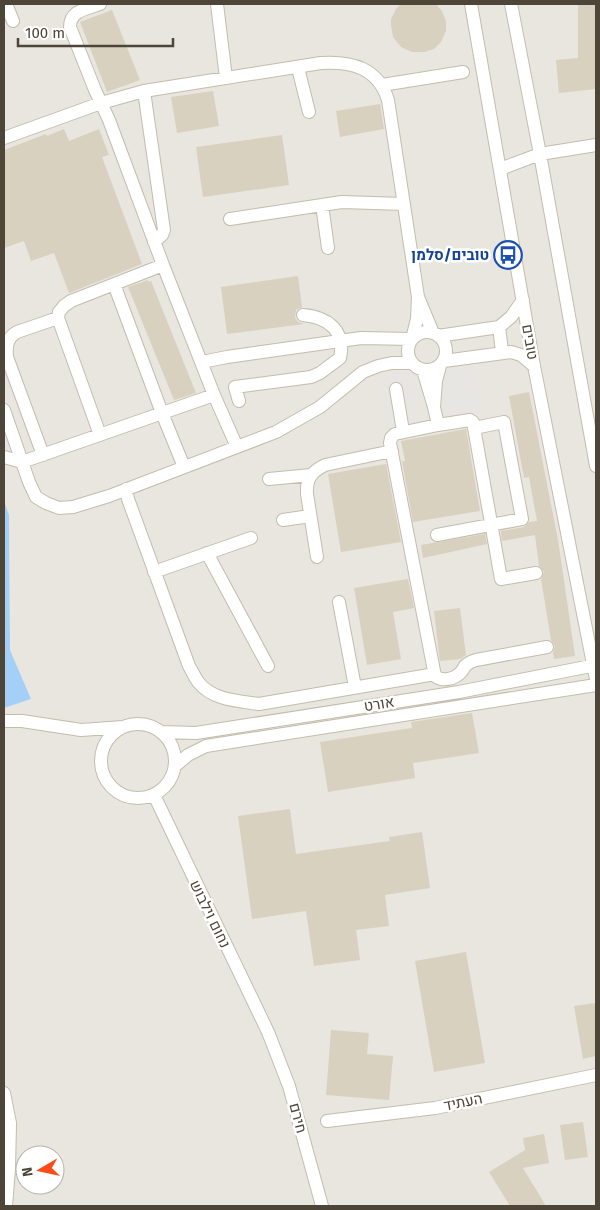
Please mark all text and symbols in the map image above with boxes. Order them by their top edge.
scale bar [18,15,172,47]
text: 100 m [25,24,65,42]
bus stop icon: טובים/סלמן [493,240,523,270]
place label: טובים/סלמן [411,246,489,264]
street label: טובים [518,323,542,361]
street label: אורט [362,693,396,715]
street label: נחום וילבוש [186,877,234,951]
street label: העתיד [442,1089,484,1115]
street label: חירם [285,1101,311,1135]
north arrow [15,1145,65,1195]
text: N [19,1166,37,1178]

